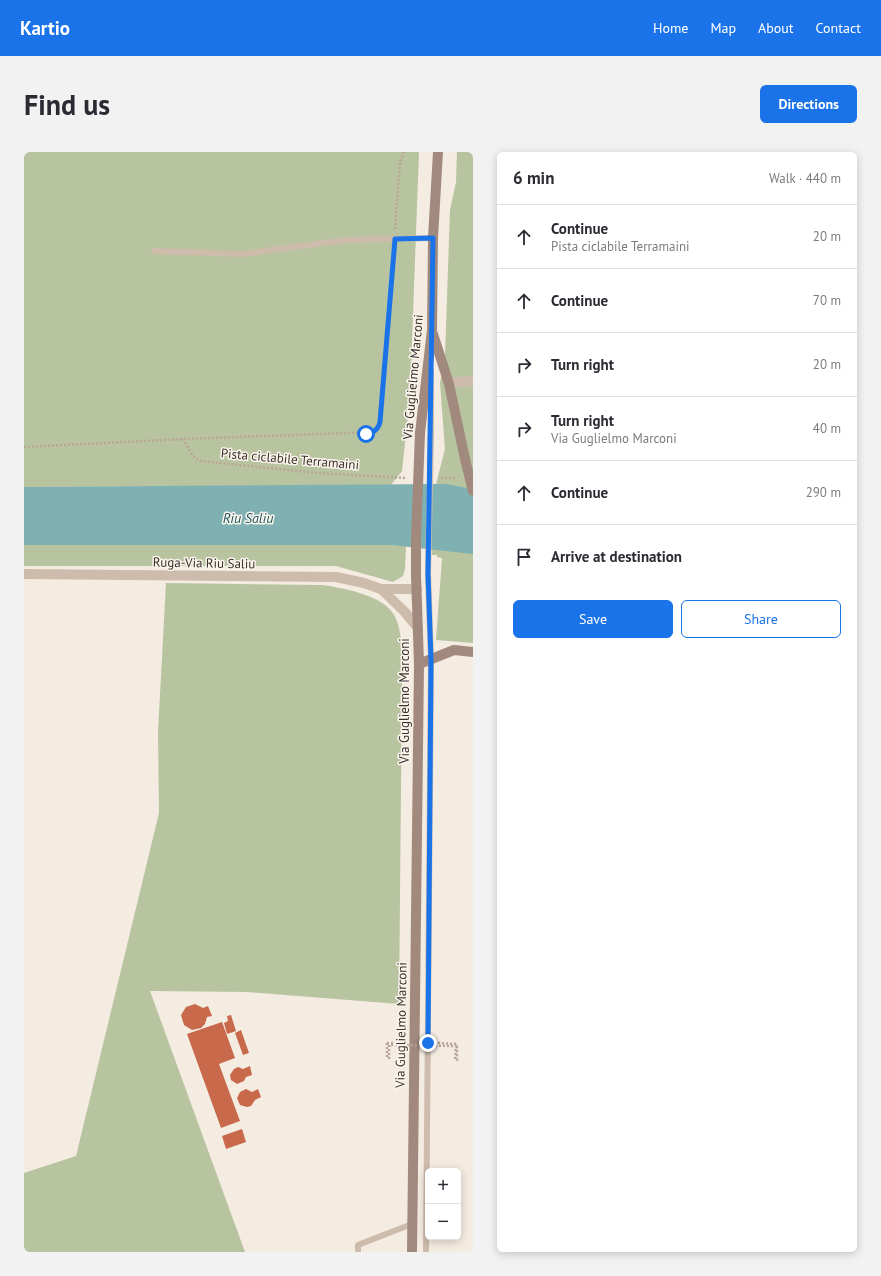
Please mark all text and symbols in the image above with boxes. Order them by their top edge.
text: Kartio [20,16,70,40]
text: Home [653,19,688,37]
text: Map [710,19,736,37]
text: About [758,19,794,37]
text: Contact [816,19,861,37]
button: Directions [760,85,857,123]
text: Find us [24,86,110,123]
text: 6 min [513,167,554,189]
text: Walk · 440 m [769,170,841,187]
text: Continue [551,219,608,238]
icon: ahead [513,226,535,248]
text: 20 m [813,228,841,245]
text: Pista ciclabile Terramaini [551,238,690,255]
icon: ahead [513,290,535,312]
text: Continue [551,291,608,310]
text: 70 m [813,292,841,309]
street label: Via Guglielmo Marconi [399,314,427,441]
icon: right [513,354,535,376]
text: Turn right [551,355,614,374]
text: 20 m [813,356,841,373]
text: Turn right [551,411,614,430]
icon: right [513,418,535,440]
text: 40 m [813,420,841,437]
route start [357,425,375,443]
text: Via Guglielmo Marconi [551,430,677,447]
street label: Pista ciclabile Terramaini [220,444,360,474]
icon: ahead [513,482,535,504]
text: Continue [551,483,608,502]
text: 290 m [806,484,841,501]
water label: Riu Saliu [223,509,273,527]
icon: arrive [513,546,535,568]
text: Arrive at destination [551,547,682,566]
street label: Ruga-Via Riu Saliu [153,554,255,572]
button: Save [513,600,673,638]
button: Share [681,600,841,638]
street label: Via Guglielmo Marconi [396,638,413,765]
street label: Via Guglielmo Marconi [391,962,411,1089]
route end [419,1034,437,1052]
map controls [425,1168,461,1240]
button: + [425,1168,461,1204]
button: − [425,1204,461,1240]

